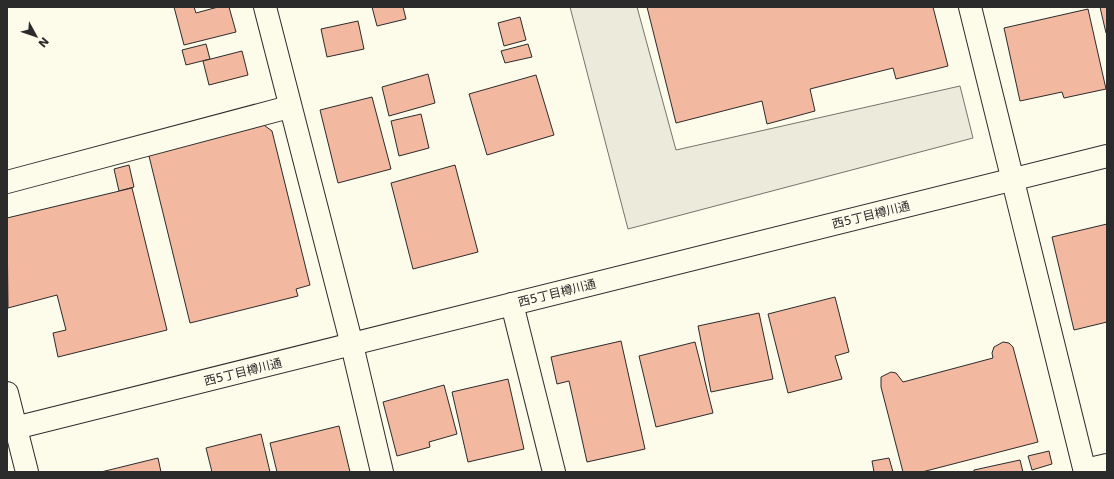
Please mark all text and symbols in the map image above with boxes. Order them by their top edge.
north arrow [16,16,56,56]
text: N [35,34,51,50]
street label: 西5丁目樽川通 [831,199,911,231]
street label: 西5丁目樽川通 [517,277,597,309]
street label: 西5丁目樽川通 [203,356,283,388]

